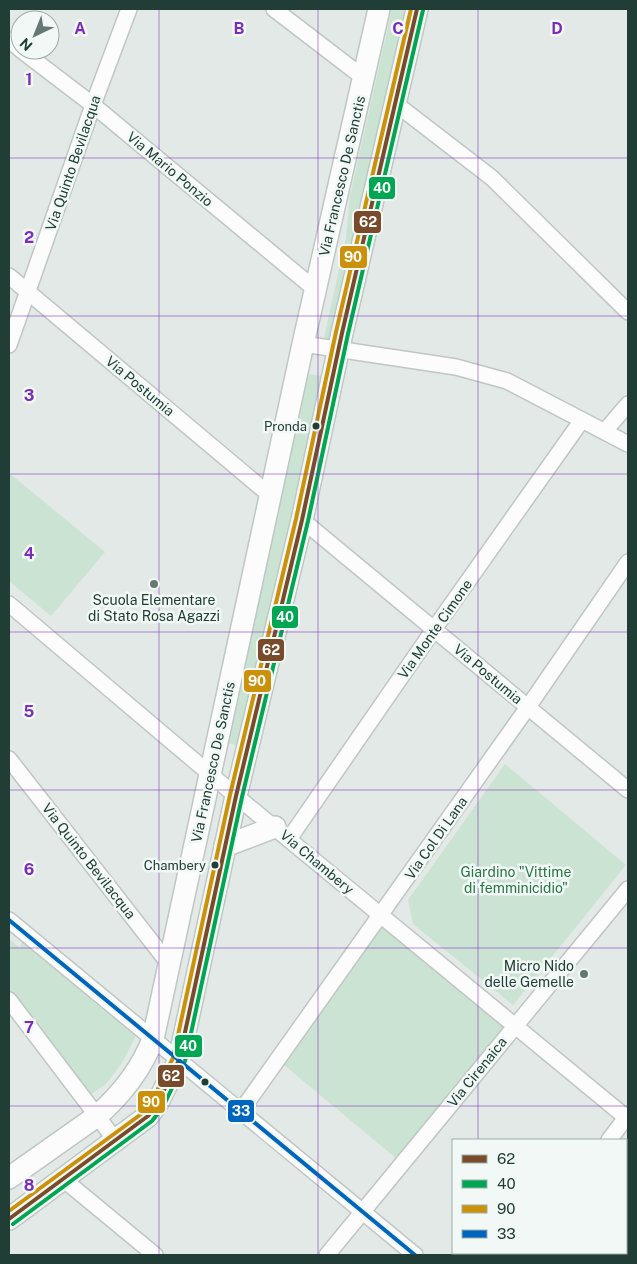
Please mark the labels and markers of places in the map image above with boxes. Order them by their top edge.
place label: Pronda [264,419,307,434]
marker: Pronda [311,421,321,431]
marker: Scuola Elementare di Stato Rosa Agazzi [148,578,160,590]
place label: Scuola Elementare di Stato Rosa Agazzi [88,592,220,624]
place label: Chambery [144,858,206,873]
marker: Chambery [210,860,220,870]
place label: Micro Nido delle Gemelle [484,958,574,990]
marker: Micro Nido delle Gemelle [578,968,590,980]
unlabelled marker [200,1077,210,1087]

